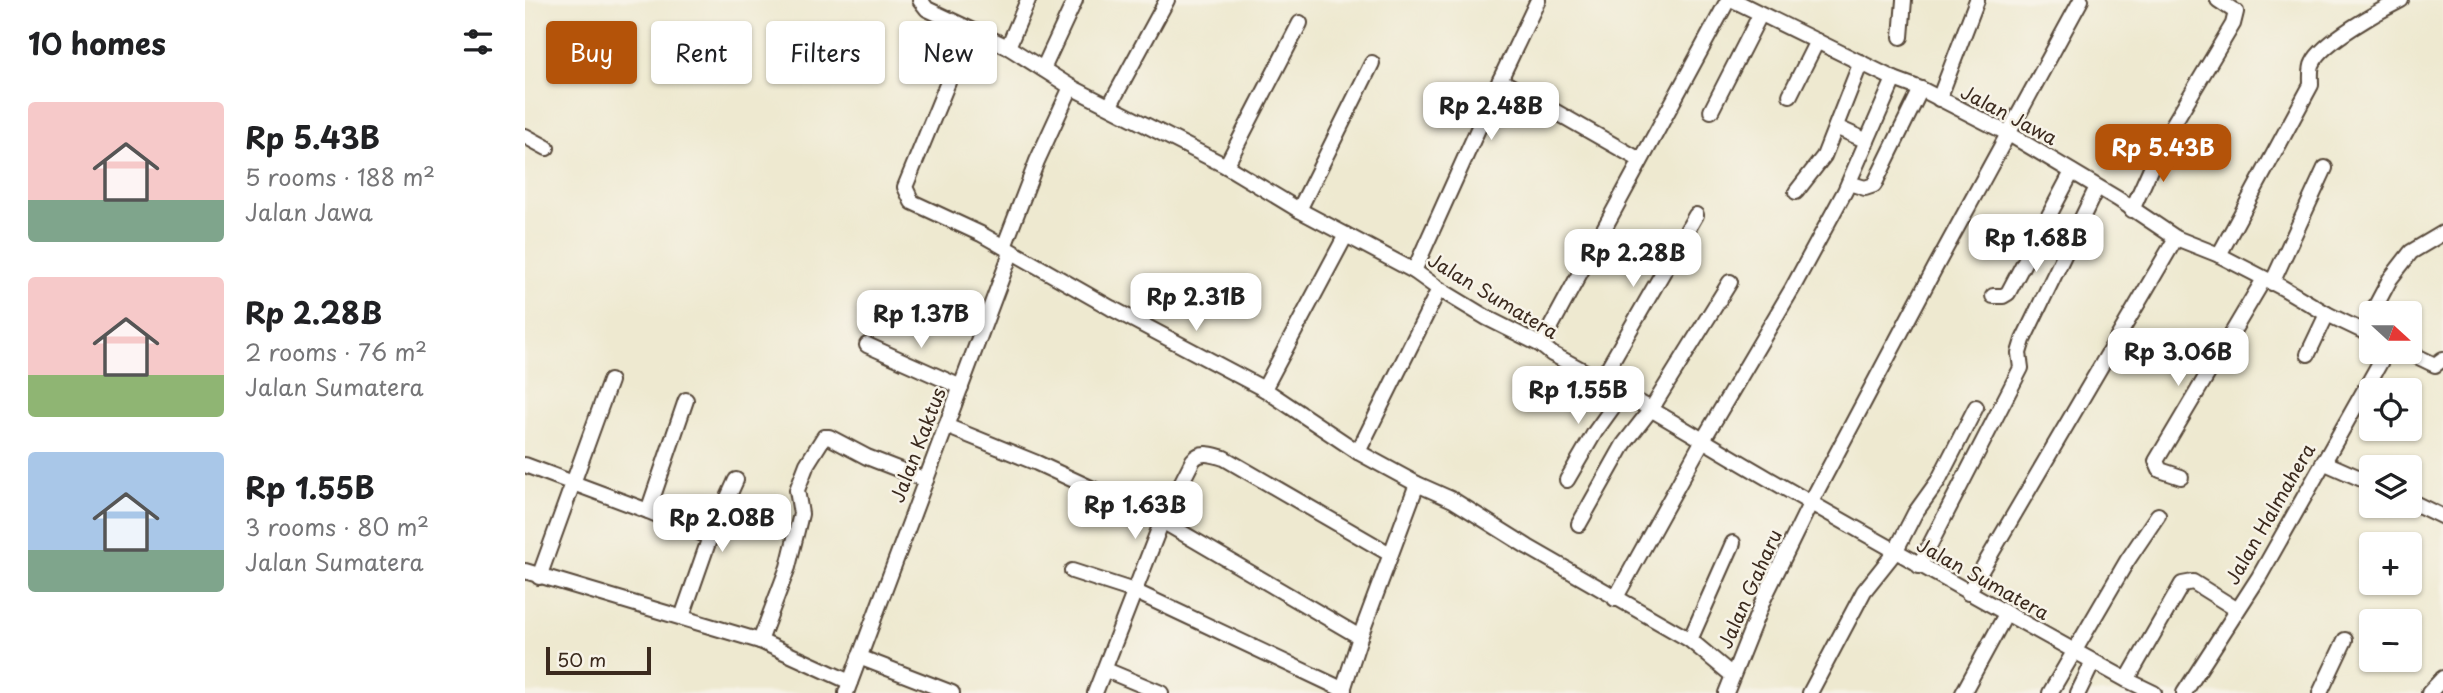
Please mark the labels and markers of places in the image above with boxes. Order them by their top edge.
pin: Rp 2.48B [1419,82,1563,142]
pin: Rp 5.43B [2091,124,2235,184]
pin: Rp 1.68B [1964,215,2108,274]
pin: Rp 2.28B [1561,230,1705,289]
pin: Rp 2.31B [1124,274,1268,333]
pin: Rp 1.37B [849,290,993,350]
pin: Rp 3.06B [2106,328,2250,388]
pin: Rp 1.55B [1506,366,1650,426]
pin: Rp 1.63B [1063,482,1207,541]
pin: Rp 2.08B [650,494,794,554]

